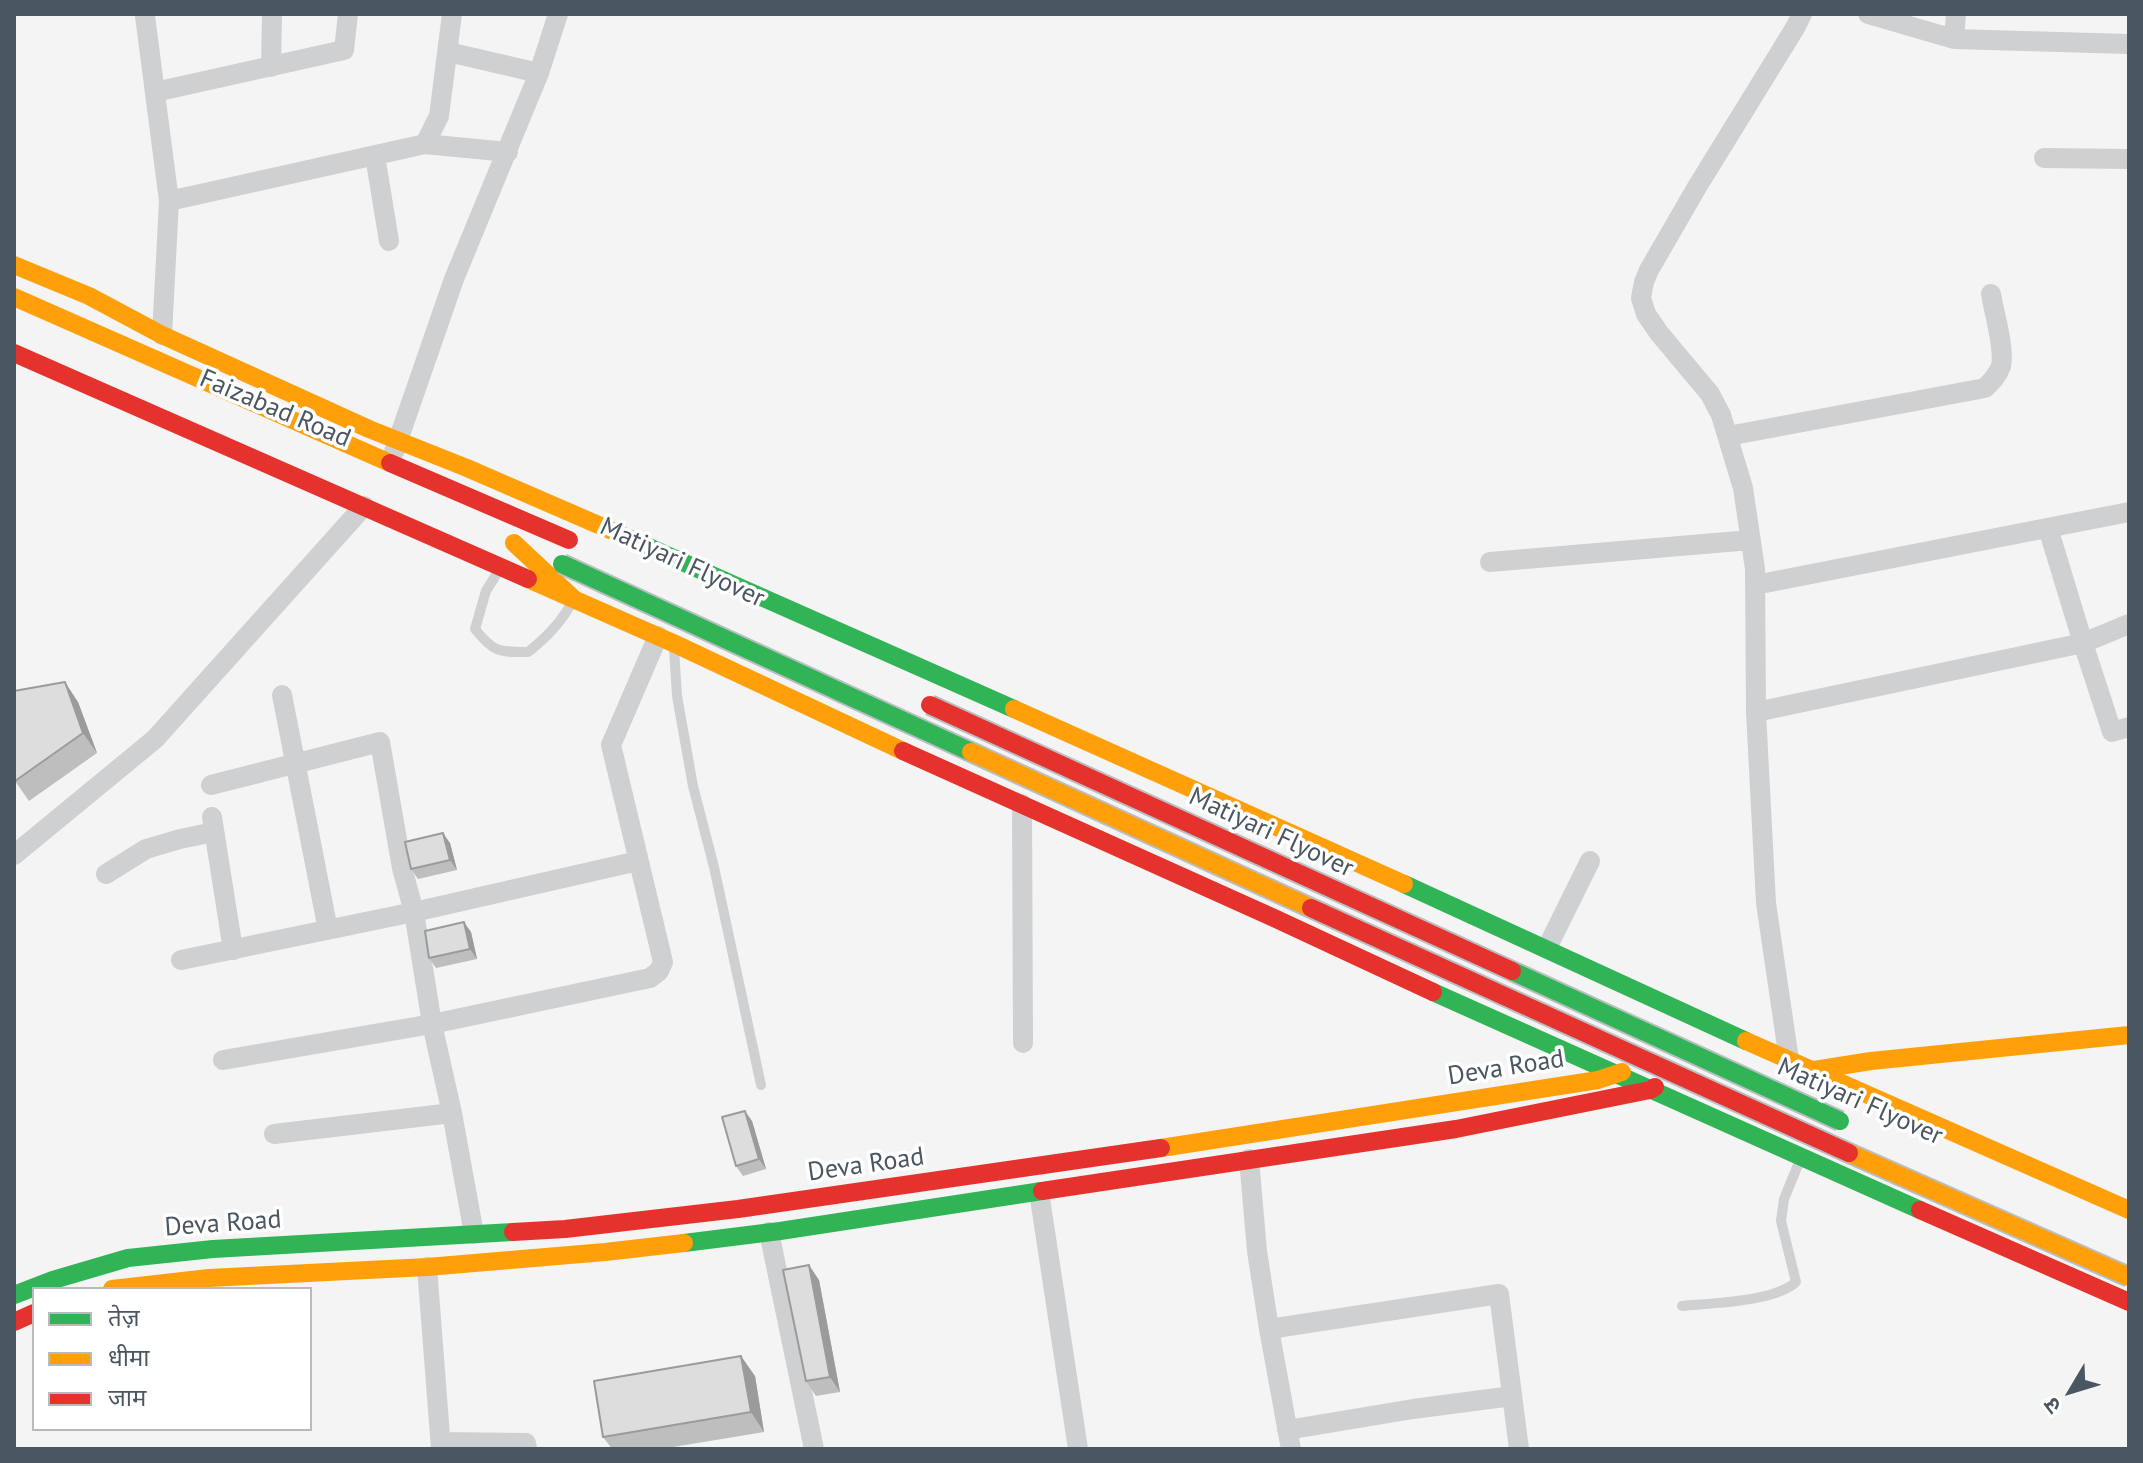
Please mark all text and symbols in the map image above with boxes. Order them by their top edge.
street label: Faizabad Road [195,363,355,455]
street label: Matiyari Flyover [595,511,769,615]
street label: Matiyari Flyover [1184,781,1358,885]
street label: Deva Road [1446,1043,1566,1093]
street label: Matiyari Flyover [1772,1052,1948,1152]
street label: Deva Road [806,1141,926,1189]
street label: Deva Road [164,1204,282,1244]
legend [32,1287,312,1431]
text: तेज़ [108,1302,140,1333]
text: धीमा [108,1342,150,1373]
north arrow [2031,1351,2111,1431]
text: जाम [108,1382,146,1413]
text: उ [2037,1392,2067,1419]

